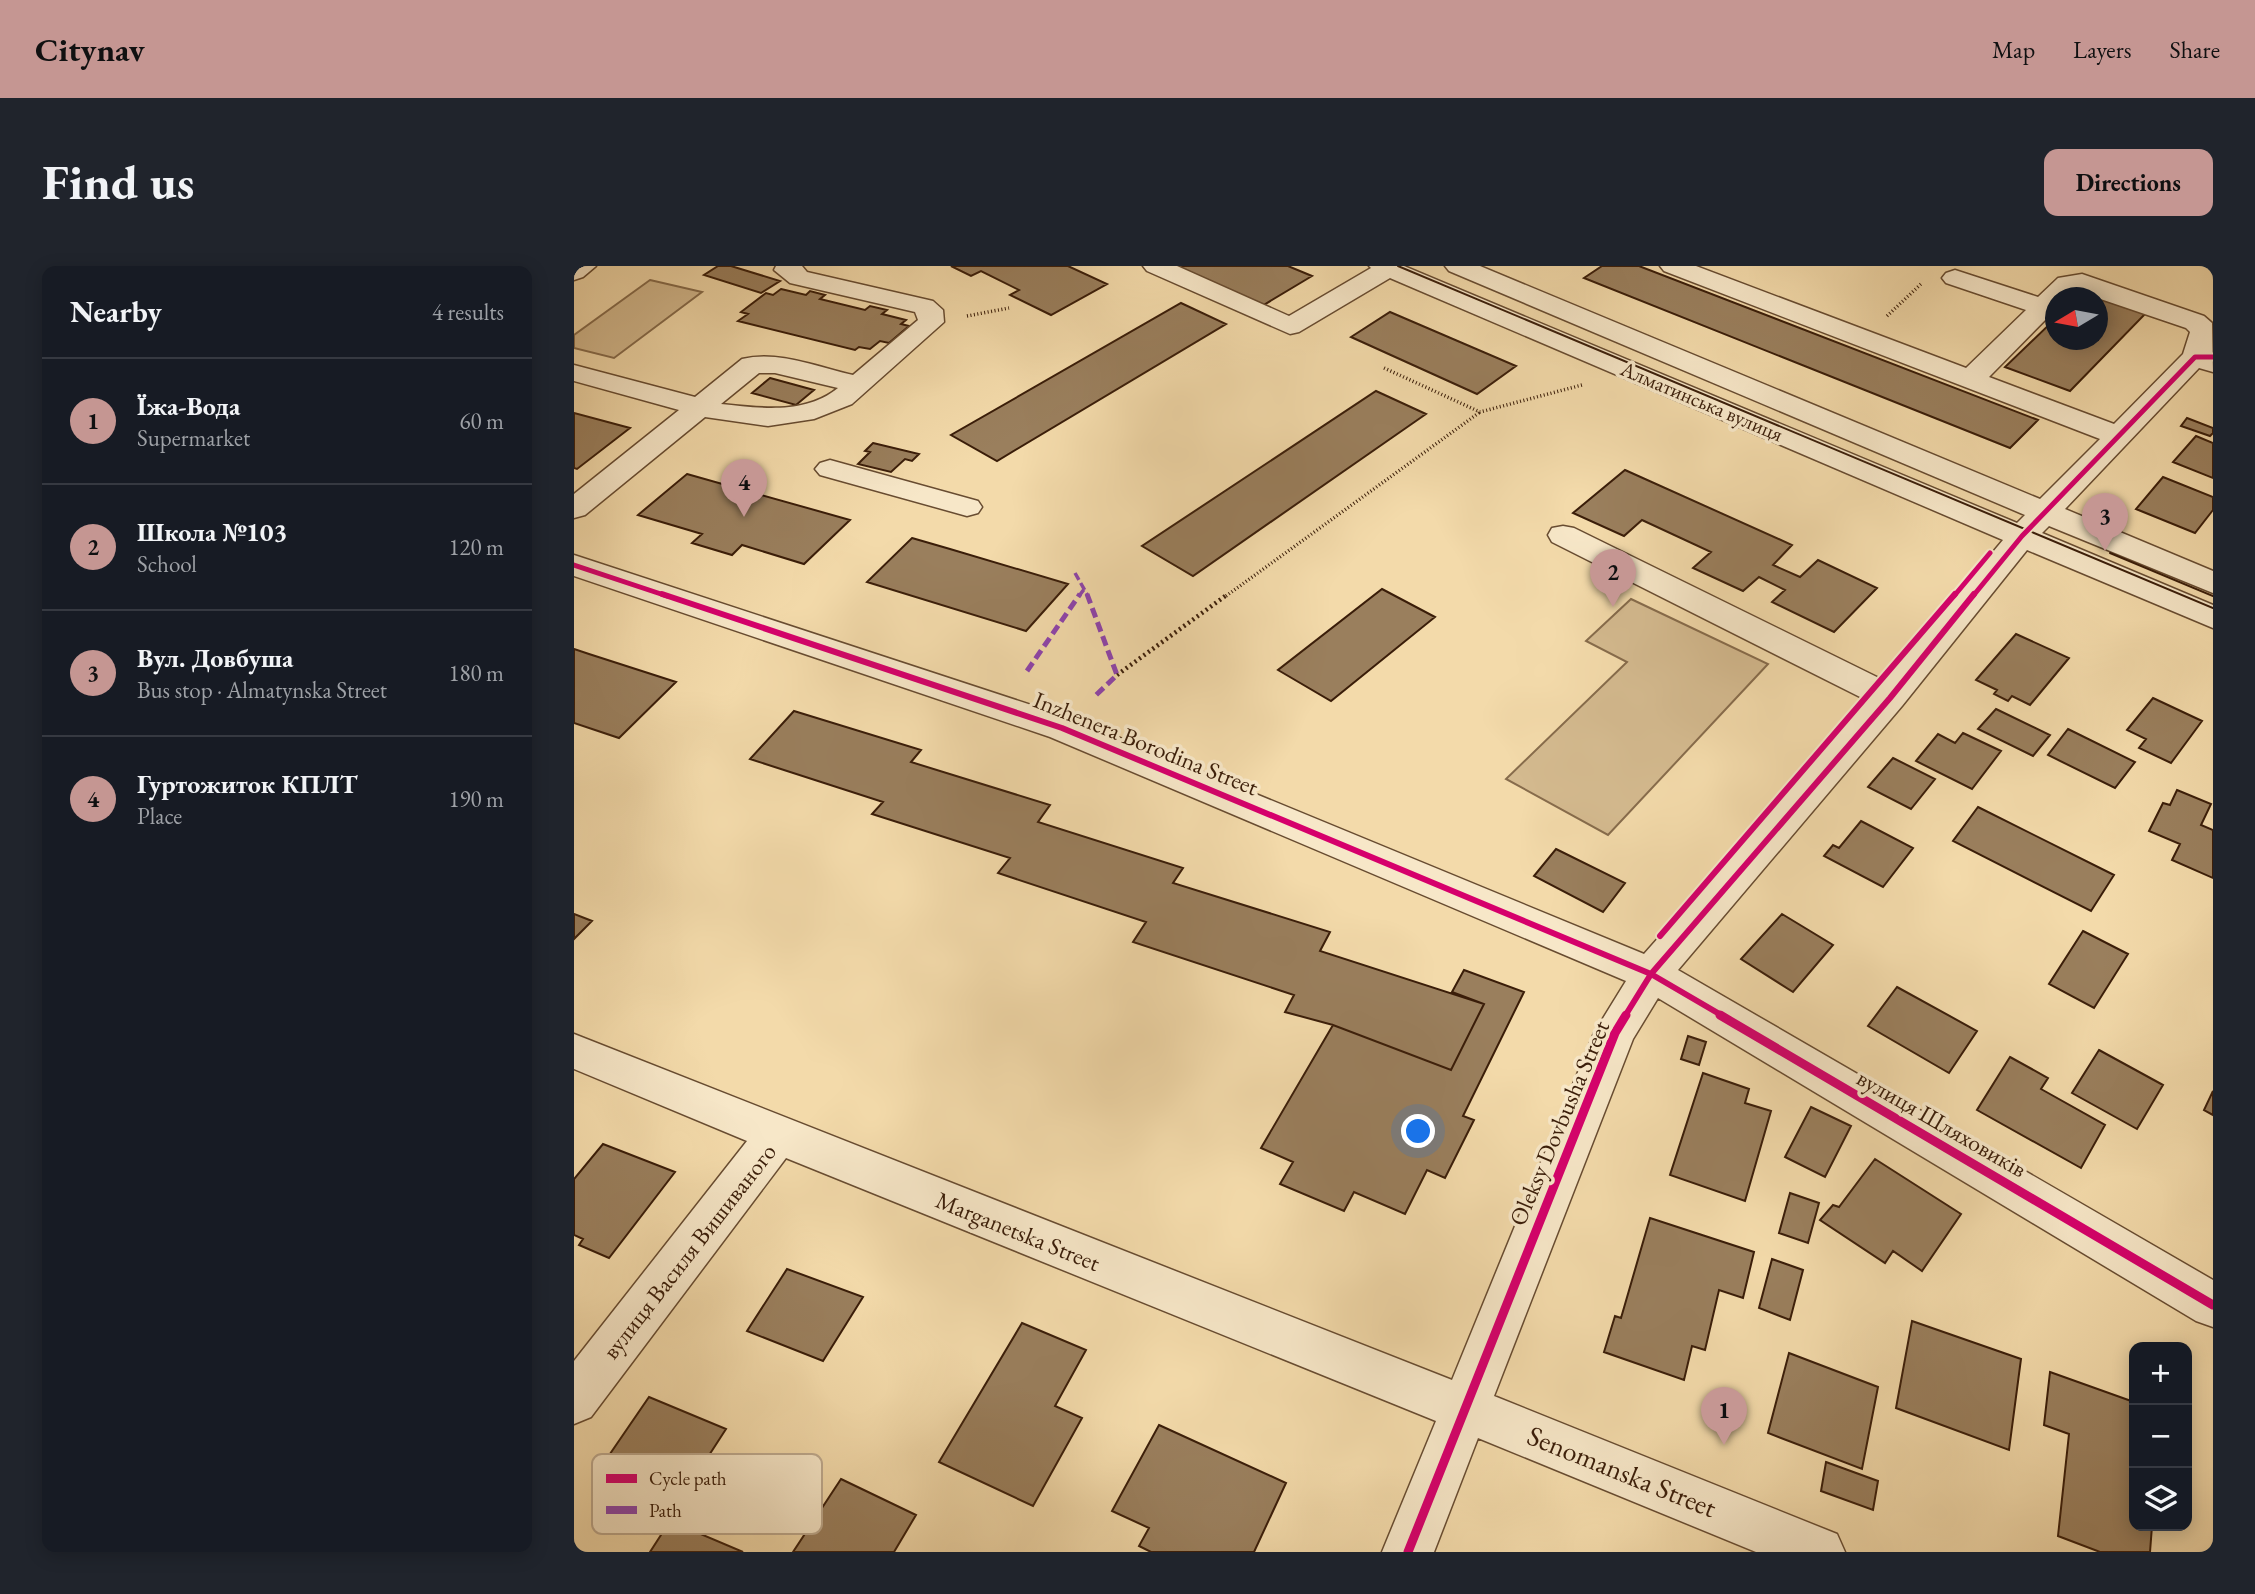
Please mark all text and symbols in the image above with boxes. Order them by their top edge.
text: Citynav [35,28,145,71]
text: Map [1992,34,2035,65]
text: Layers [2073,34,2132,65]
text: Share [2170,34,2220,65]
button: Directions [2044,149,2213,216]
text: Find us [42,150,194,214]
north arrow [2045,287,2108,350]
text: Nearby [70,292,162,331]
text: 4 results [432,297,504,327]
street label: Алматинська вулиця [1616,354,1787,447]
text: Їжа-Вода [137,389,240,423]
text: 1 [87,406,99,436]
text: 60 m [459,406,504,436]
text: Supermarket [137,423,250,453]
pin: 4 [721,459,767,517]
pin: 3 [2082,493,2128,551]
text: Школа №103 [137,515,287,549]
text: 2 [87,532,99,562]
text: 120 m [448,532,504,562]
text: School [137,549,197,579]
pin: 2 [1590,549,1636,607]
text: Вул. Довбуша [137,641,293,675]
text: 3 [87,658,99,688]
text: 180 m [448,658,504,688]
text: Bus stop · Almatynska Street [137,675,387,705]
street label: Inzhenera Borodina Street [1029,684,1263,802]
text: Гуртожиток КПЛТ [137,767,358,801]
text: 4 [87,784,99,814]
text: 190 m [448,784,504,814]
text: Place [137,801,182,831]
street label: Oleksy Dovbusha Street [1502,1015,1616,1230]
street label: вулиця Шляховиків [1852,1062,2032,1184]
your location [1401,1114,1435,1148]
street label: вулиця Василя Вишиваного [595,1137,783,1365]
street label: Marganetska Street [931,1184,1105,1278]
map controls [2129,1342,2192,1531]
button: + [2129,1342,2192,1405]
pin: 1 [1701,1387,1747,1445]
button: − [2129,1405,2192,1468]
street label: Senomanska Street [1522,1417,1722,1525]
legend [592,1454,822,1534]
text: Cycle path [649,1466,727,1491]
button: layers [2129,1468,2192,1531]
text: Path [649,1498,682,1523]

